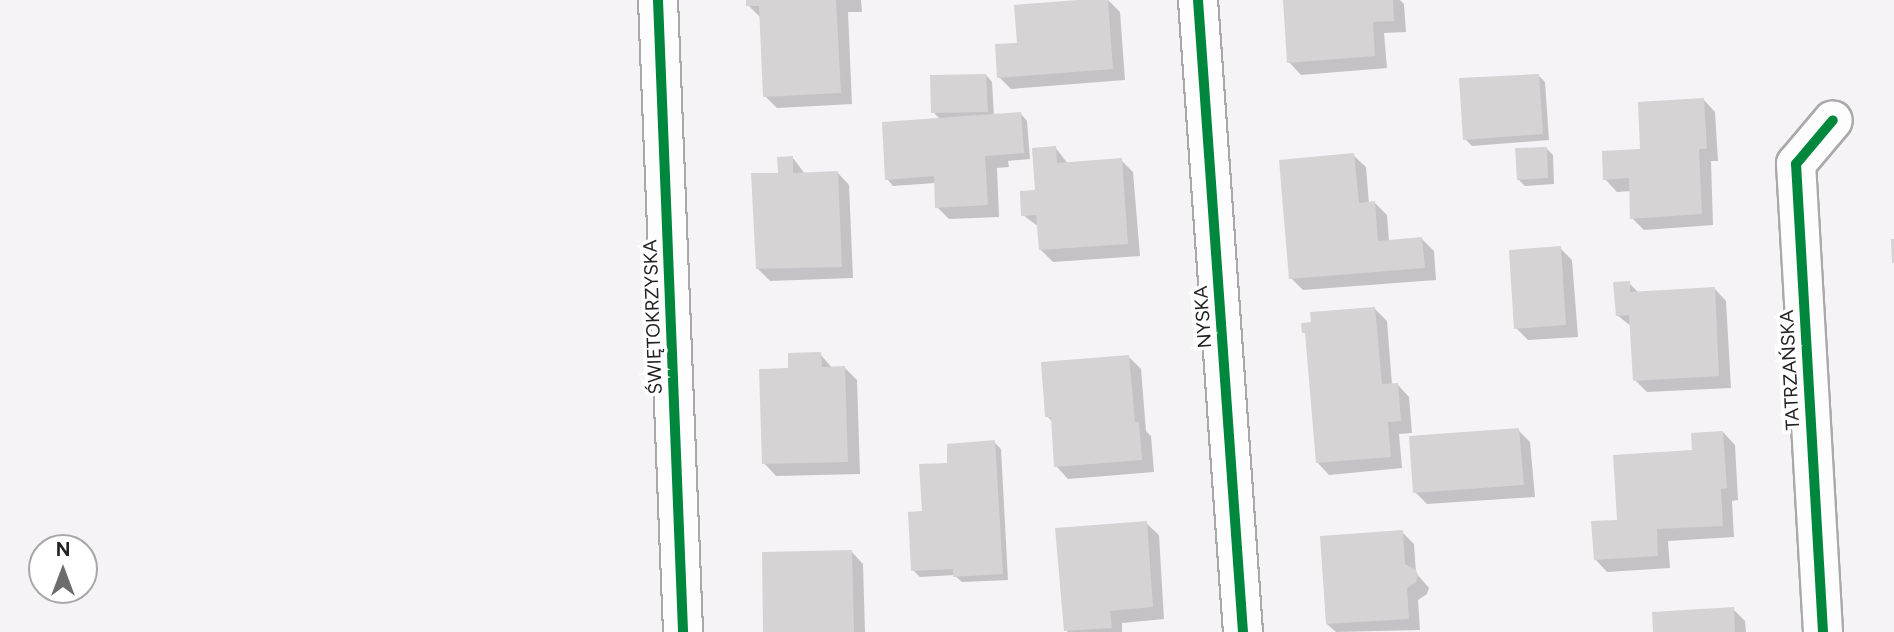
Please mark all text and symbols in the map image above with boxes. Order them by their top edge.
street label: ŚWIĘTOKRZYSKA [639,239,667,395]
street label: NYSKA [1189,285,1217,349]
street label: TATRZAŃSKA [1775,309,1805,431]
north arrow [28,534,98,604]
text: N [56,538,70,561]

